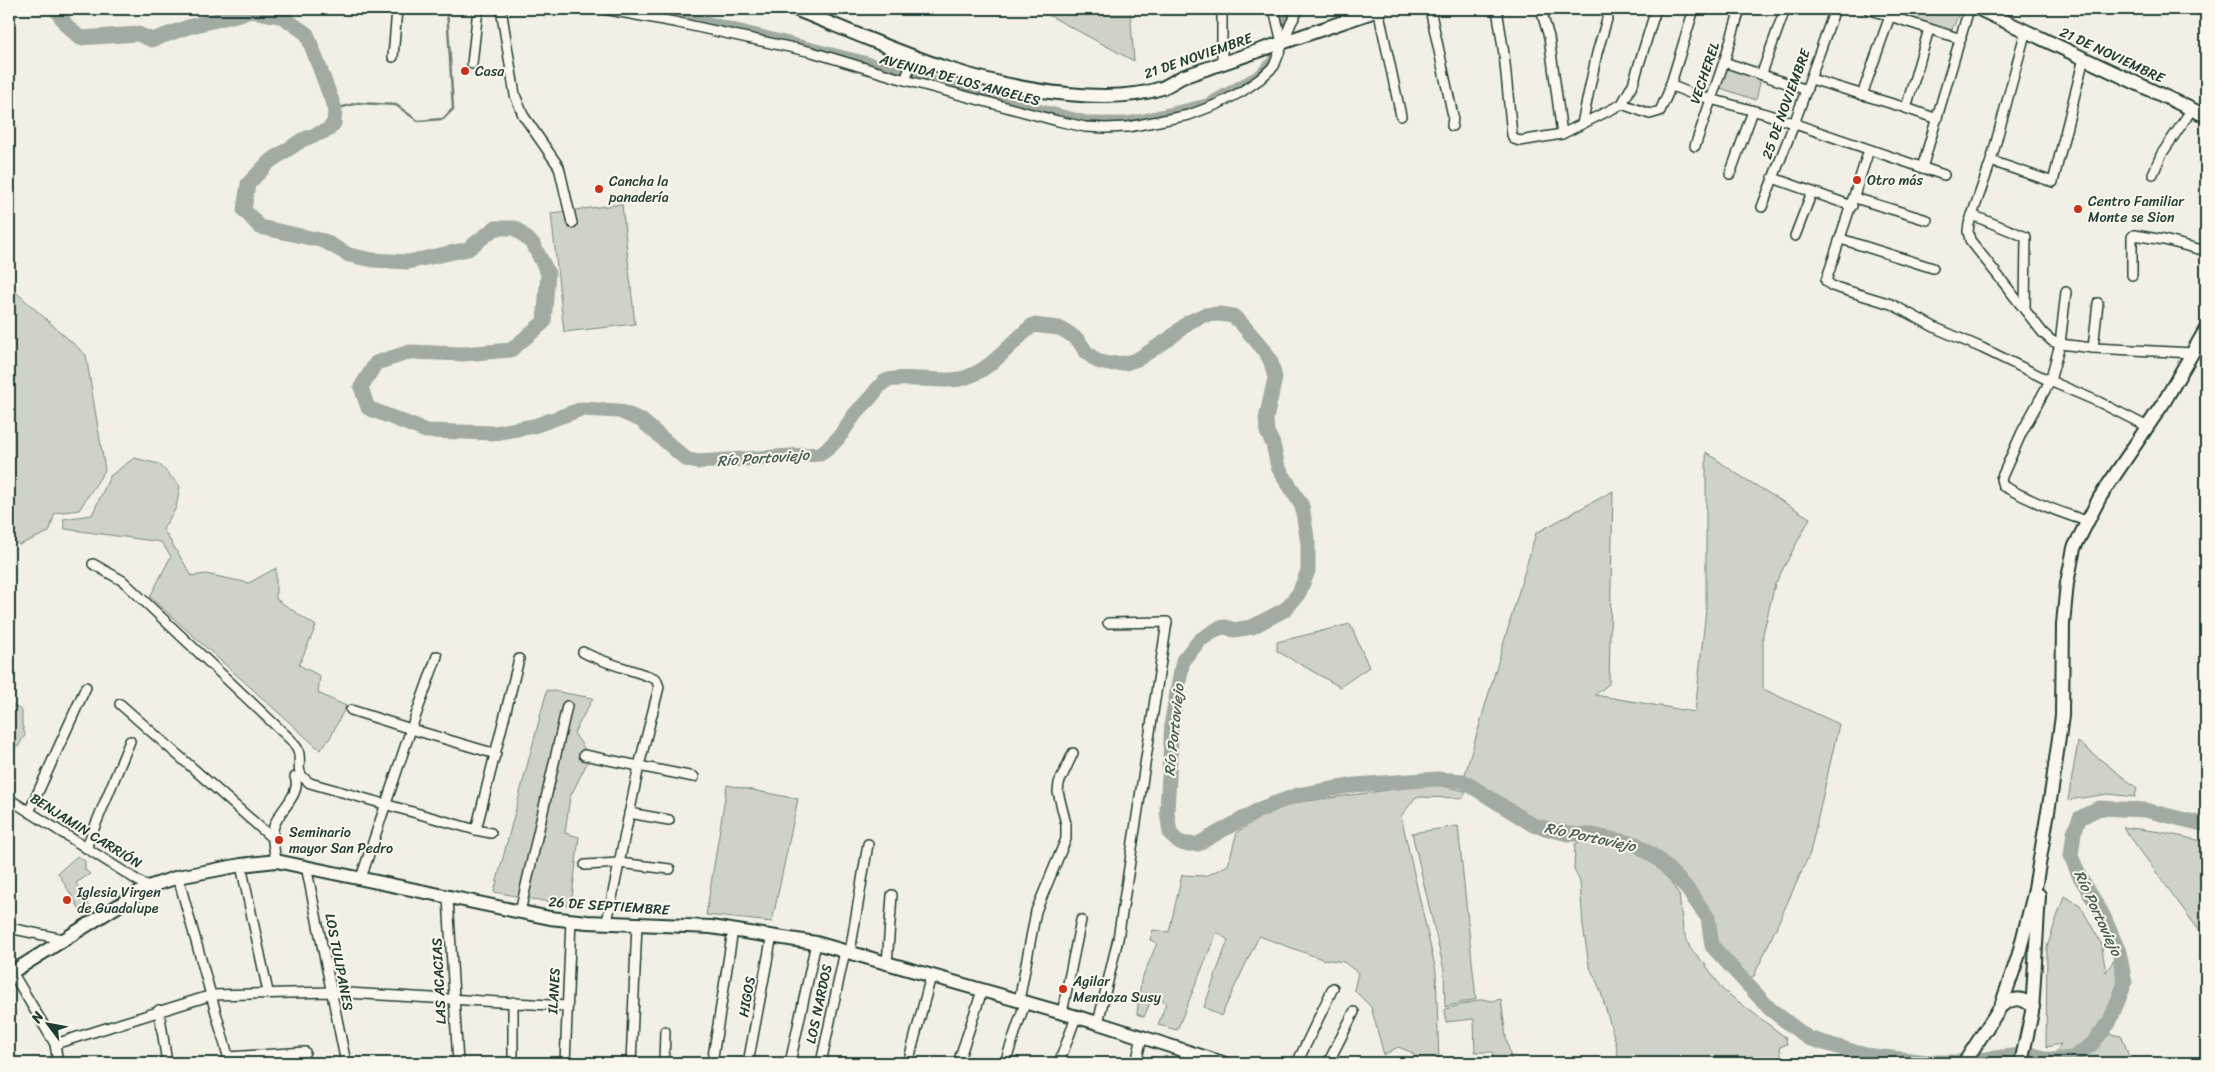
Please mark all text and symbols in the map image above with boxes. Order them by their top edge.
street label: 21 DE NOVIEMBRE [2055,20,2170,91]
street label: 21 DE NOVIEMBRE [1140,25,1257,86]
street label: VECHEREL [1683,38,1727,107]
street label: 25 DE NOVIEMBRE [1754,44,1818,163]
street label: AVENIDA DE LOS ANGELES [876,46,1043,114]
place label: Casa [475,59,505,84]
marker: Casa [459,65,471,77]
place label: Otro más [1867,168,1923,193]
place label: Cancha la panadería [608,169,669,210]
marker: Otro más [1851,174,1863,186]
marker: Cancha la panadería [593,183,605,195]
place label: Centro Familiar Monte se Sion [2088,189,2185,230]
marker: Centro Familiar Monte se Sion [2072,203,2084,215]
water label: Río Portoviejo [716,442,812,474]
water label: Río Portoviejo [1156,681,1192,777]
street label: BENJAMIN CARRIÓN [25,786,147,876]
water label: Río Portoviejo [1542,815,1639,860]
place label: Seminario mayor San Pedro [289,820,393,861]
marker: Seminario mayor San Pedro [273,834,285,846]
water label: Río Portoviejo [2067,866,2130,962]
place label: Iglesia Virgen de Guadalupe [76,880,161,921]
street label: 26 DE SEPTIEMBRE [548,889,672,923]
marker: Iglesia Virgen de Guadalupe [61,894,73,906]
street label: LOS TULIPANES [317,911,361,1013]
street label: LAS ACACIAS [424,937,454,1025]
street label: LOS NARDOS [798,962,840,1046]
street label: ILANES [540,967,568,1016]
place label: Agilar Mendoza Susy [1072,969,1162,1010]
street label: HIGOS [731,974,763,1019]
marker: Agilar Mendoza Susy [1057,983,1069,995]
north arrow [22,1000,72,1050]
text: N [24,1006,51,1029]

